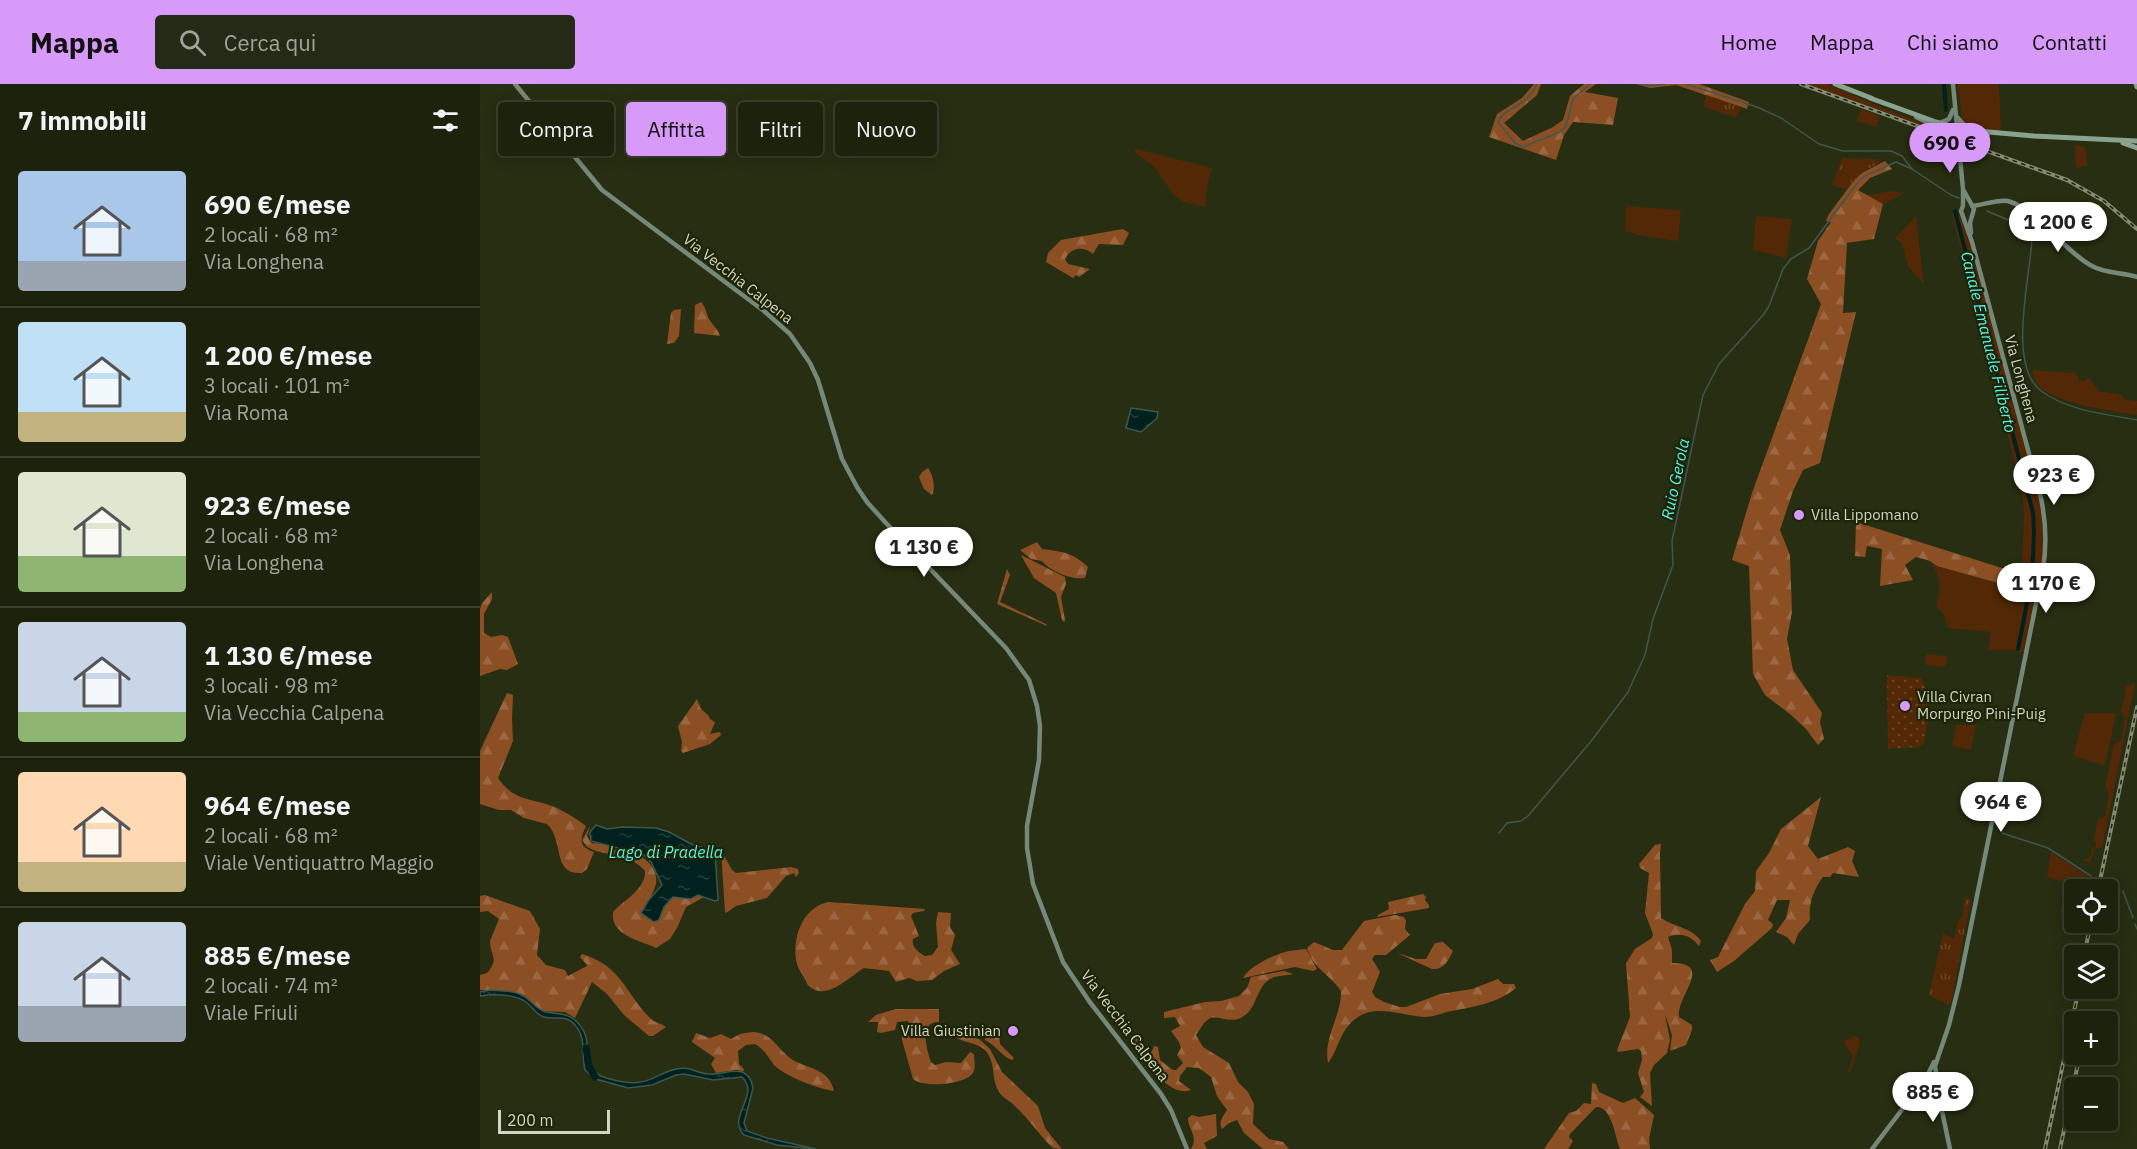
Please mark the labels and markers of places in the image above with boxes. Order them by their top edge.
pin: 690 € [1908,123,1992,174]
pin: 1 200 € [2003,202,2113,253]
pin: 923 € [2012,455,2096,506]
place label: Villa Lippomano [1811,505,1919,524]
marker: Villa Lippomano [1792,508,1806,522]
pin: 1 130 € [869,527,979,578]
pin: 1 170 € [1991,563,2101,614]
place label: Villa Civran Morpurgo Pini-Puig [1917,687,2046,723]
marker: Villa Civran Morpurgo Pini-Puig [1898,699,1912,713]
pin: 964 € [1959,782,2043,833]
place label: Villa Giustinian [901,1021,1001,1040]
marker: Villa Giustinian [1006,1024,1020,1038]
pin: 885 € [1891,1072,1975,1123]

